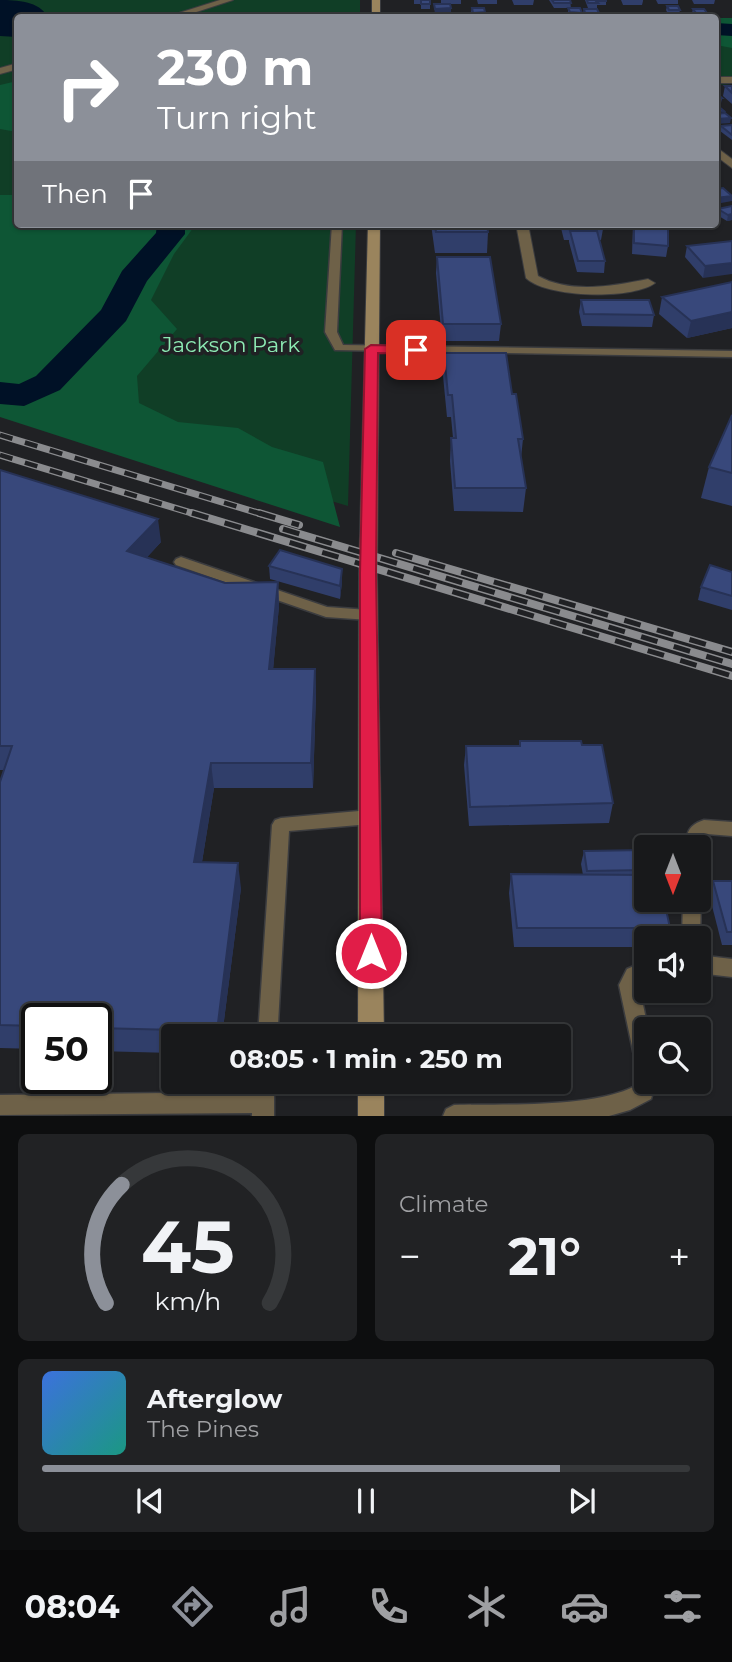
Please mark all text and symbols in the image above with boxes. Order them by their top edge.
text: 230 m [157,38,313,97]
icon: right [42,42,133,133]
text: Turn right [157,98,317,137]
icon: arrive [122,175,160,213]
text: Then [42,178,108,210]
pin [386,320,446,380]
icon: arrive [397,331,435,369]
park label: Jackson Park [161,332,300,357]
north arrow [634,835,710,912]
map controls [634,835,711,1094]
position arrow [334,916,408,990]
button: sound [634,926,711,1003]
speed limit sign: 50 [21,1003,112,1094]
button: search [634,1017,711,1094]
text: 08:05 · 1 min · 250 m [229,1043,503,1075]
text: Climate [399,1190,488,1218]
text: 45 [141,1204,234,1292]
text: 21° [508,1225,581,1288]
text: − [399,1233,421,1280]
text: + [668,1233,690,1280]
text: km/h [154,1286,221,1316]
text: Afterglow [147,1383,282,1415]
text: The Pines [147,1415,259,1443]
icon: previous [131,1482,169,1520]
icon: pause [347,1482,385,1520]
icon: next [563,1482,601,1520]
icon: directions [168,1582,217,1631]
icon: music [266,1582,315,1631]
icon: phone [364,1582,413,1631]
icon: climate [462,1582,511,1631]
icon: car [560,1582,609,1631]
icon: filters [658,1582,707,1631]
text: 08:04 [24,1587,120,1626]

